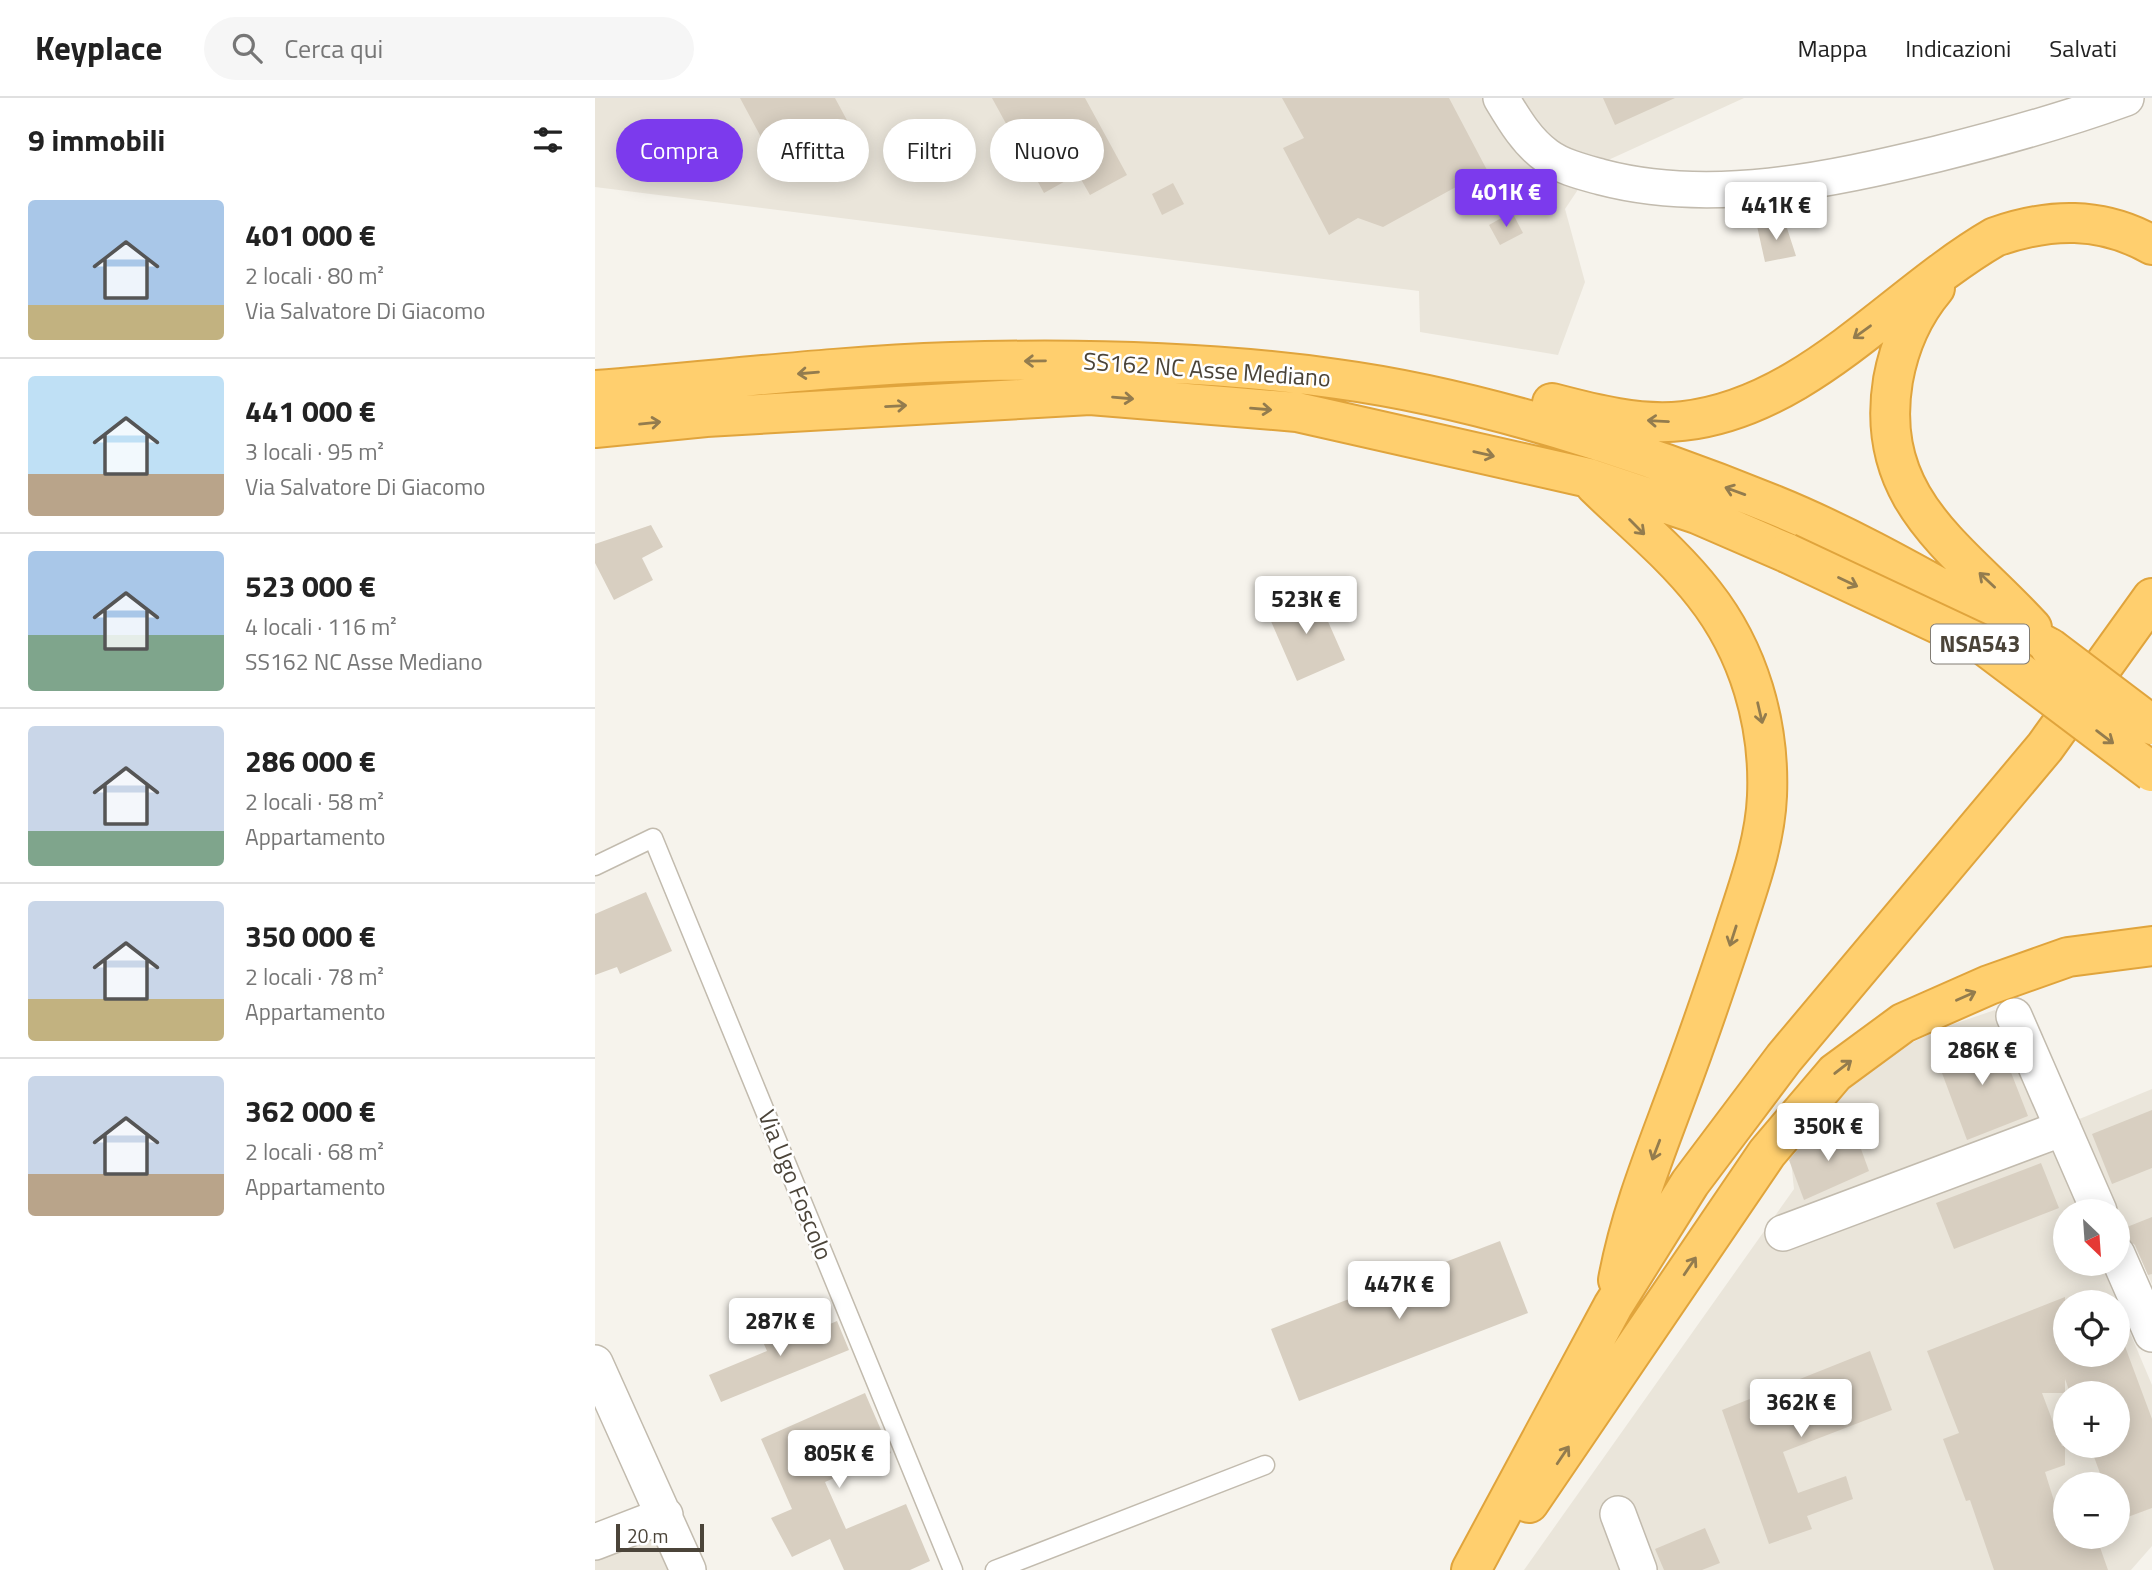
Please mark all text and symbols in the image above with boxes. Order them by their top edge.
search box [204,17,694,80]
text: Keyplace [35,23,162,73]
icon: search [228,29,266,67]
text: Cerca qui [284,29,383,68]
text: Mappa [1798,30,1867,66]
text: Indicazioni [1905,30,2011,66]
text: Salvati [2049,30,2117,66]
text: 9 immobili [28,117,165,163]
chip: Compra [616,119,743,182]
chip: Affitta [757,119,869,182]
chip: Filtri [883,119,976,182]
chip: Nuovo [990,119,1104,182]
icon: filters [529,121,567,159]
pin: 401K € [1449,170,1563,229]
text: 401K € [1471,174,1541,209]
pin: 441K € [1719,183,1833,242]
text: 441K € [1741,187,1811,222]
text: 401 000 € [245,212,376,258]
icon: home [84,228,168,312]
text: 2 locali · 80 m² [245,258,384,293]
text: Via Salvatore Di Giacomo [245,293,485,328]
one-way arrow [1853,325,1872,340]
street label: SS162 NC Asse Mediano [1082,342,1332,396]
one-way arrow [1024,354,1047,367]
one-way arrow [797,367,820,380]
text: 441 000 € [245,388,376,434]
one-way arrow [1112,391,1135,404]
one-way arrow [885,399,907,412]
one-way arrow [1250,403,1272,416]
icon: home [84,404,168,488]
one-way arrow [1647,414,1670,427]
one-way arrow [639,416,661,429]
text: 3 locali · 95 m² [245,434,384,469]
one-way arrow [1472,448,1495,462]
text: Via Salvatore Di Giacomo [245,469,485,504]
one-way arrow [1725,484,1747,496]
one-way arrow [1629,518,1646,535]
text: 523 000 € [245,563,376,609]
one-way arrow [1979,572,1996,589]
pin: 523K € [1249,576,1363,636]
one-way arrow [1837,576,1859,589]
icon: home [84,579,168,663]
text: 523K € [1271,581,1341,616]
text: 4 locali · 116 m² [245,609,397,644]
road number: NSA543 [1931,624,2029,664]
text: SS162 NC Asse Mediano [245,644,483,679]
one-way arrow [1754,701,1767,724]
one-way arrow [2095,729,2114,744]
text: 286 000 € [245,738,376,784]
icon: home [84,754,168,838]
text: 2 locali · 58 m² [245,784,384,819]
text: Appartamento [245,819,385,854]
text: 350 000 € [245,913,376,959]
one-way arrow [1725,924,1738,946]
icon: home [84,929,168,1013]
text: 2 locali · 78 m² [245,959,384,994]
one-way arrow [1954,988,1976,1001]
text: Appartamento [245,994,385,1029]
pin: 286K € [1925,1028,2039,1087]
text: 286K € [1947,1032,2017,1067]
one-way arrow [1834,1060,1852,1075]
text: 362 000 € [245,1088,376,1134]
icon: home [84,1104,168,1188]
street label: Via Ugo Foscolo [749,1104,842,1265]
pin: 350K € [1771,1104,1885,1163]
text: 350K € [1793,1108,1863,1143]
text: 2 locali · 68 m² [245,1134,384,1169]
one-way arrow [1649,1138,1662,1160]
text: Appartamento [245,1169,385,1204]
north arrow [2053,1199,2130,1276]
map controls [2053,1199,2130,1549]
one-way arrow [1683,1257,1697,1276]
pin: 447K € [1342,1262,1456,1321]
text: 447K € [1364,1266,1434,1301]
button: locate [2053,1290,2130,1367]
pin: 287K € [723,1298,837,1358]
text: 287K € [745,1303,815,1338]
pin: 362K € [1744,1380,1858,1439]
button: + [2053,1381,2130,1458]
text: 362K € [1766,1384,1836,1419]
pin: 805K € [782,1430,896,1490]
text: 805K € [804,1435,874,1470]
one-way arrow [1556,1446,1570,1465]
button: − [2053,1472,2130,1549]
scale bar [616,1521,703,1553]
text: 20 m [627,1521,668,1550]

